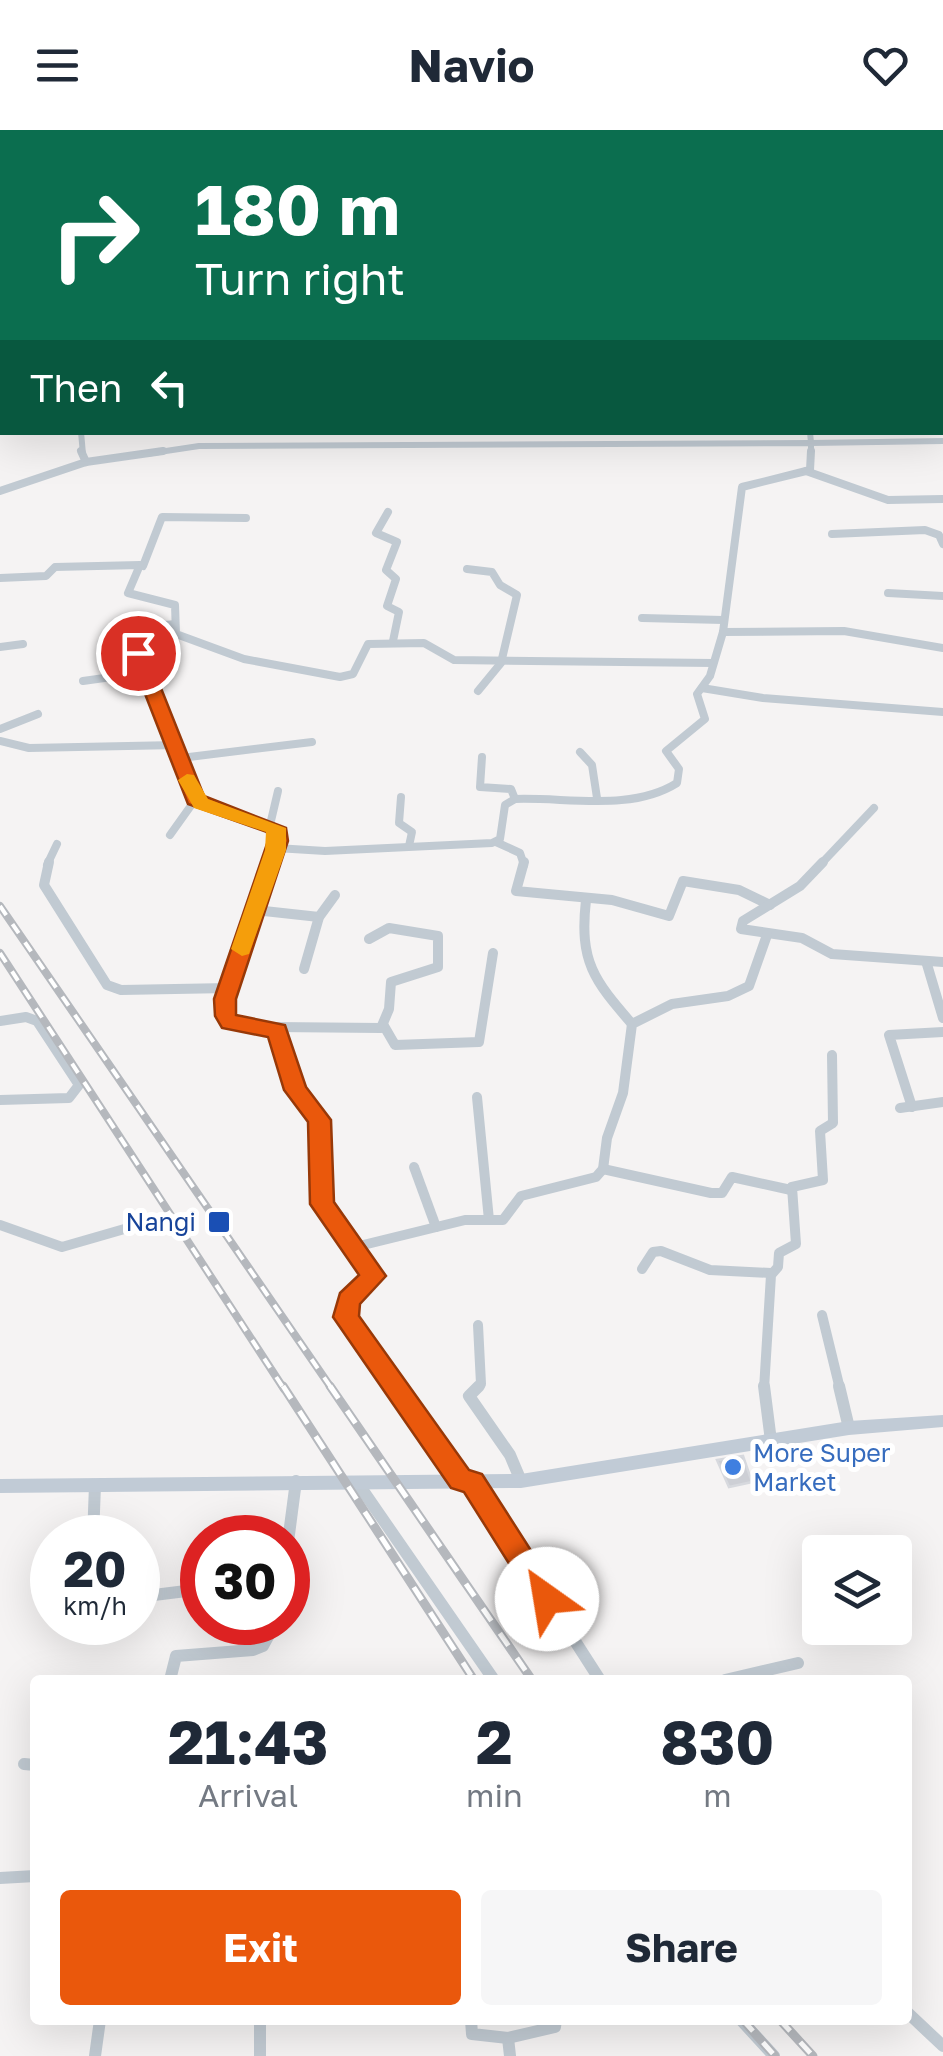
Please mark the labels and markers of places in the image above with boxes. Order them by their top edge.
pin [96,611,181,696]
place label: Nangi [125,1206,196,1237]
marker: Nangi [206,1209,232,1235]
place label: More Super Market [753,1437,891,1497]
marker: More Super Market [722,1456,744,1478]

